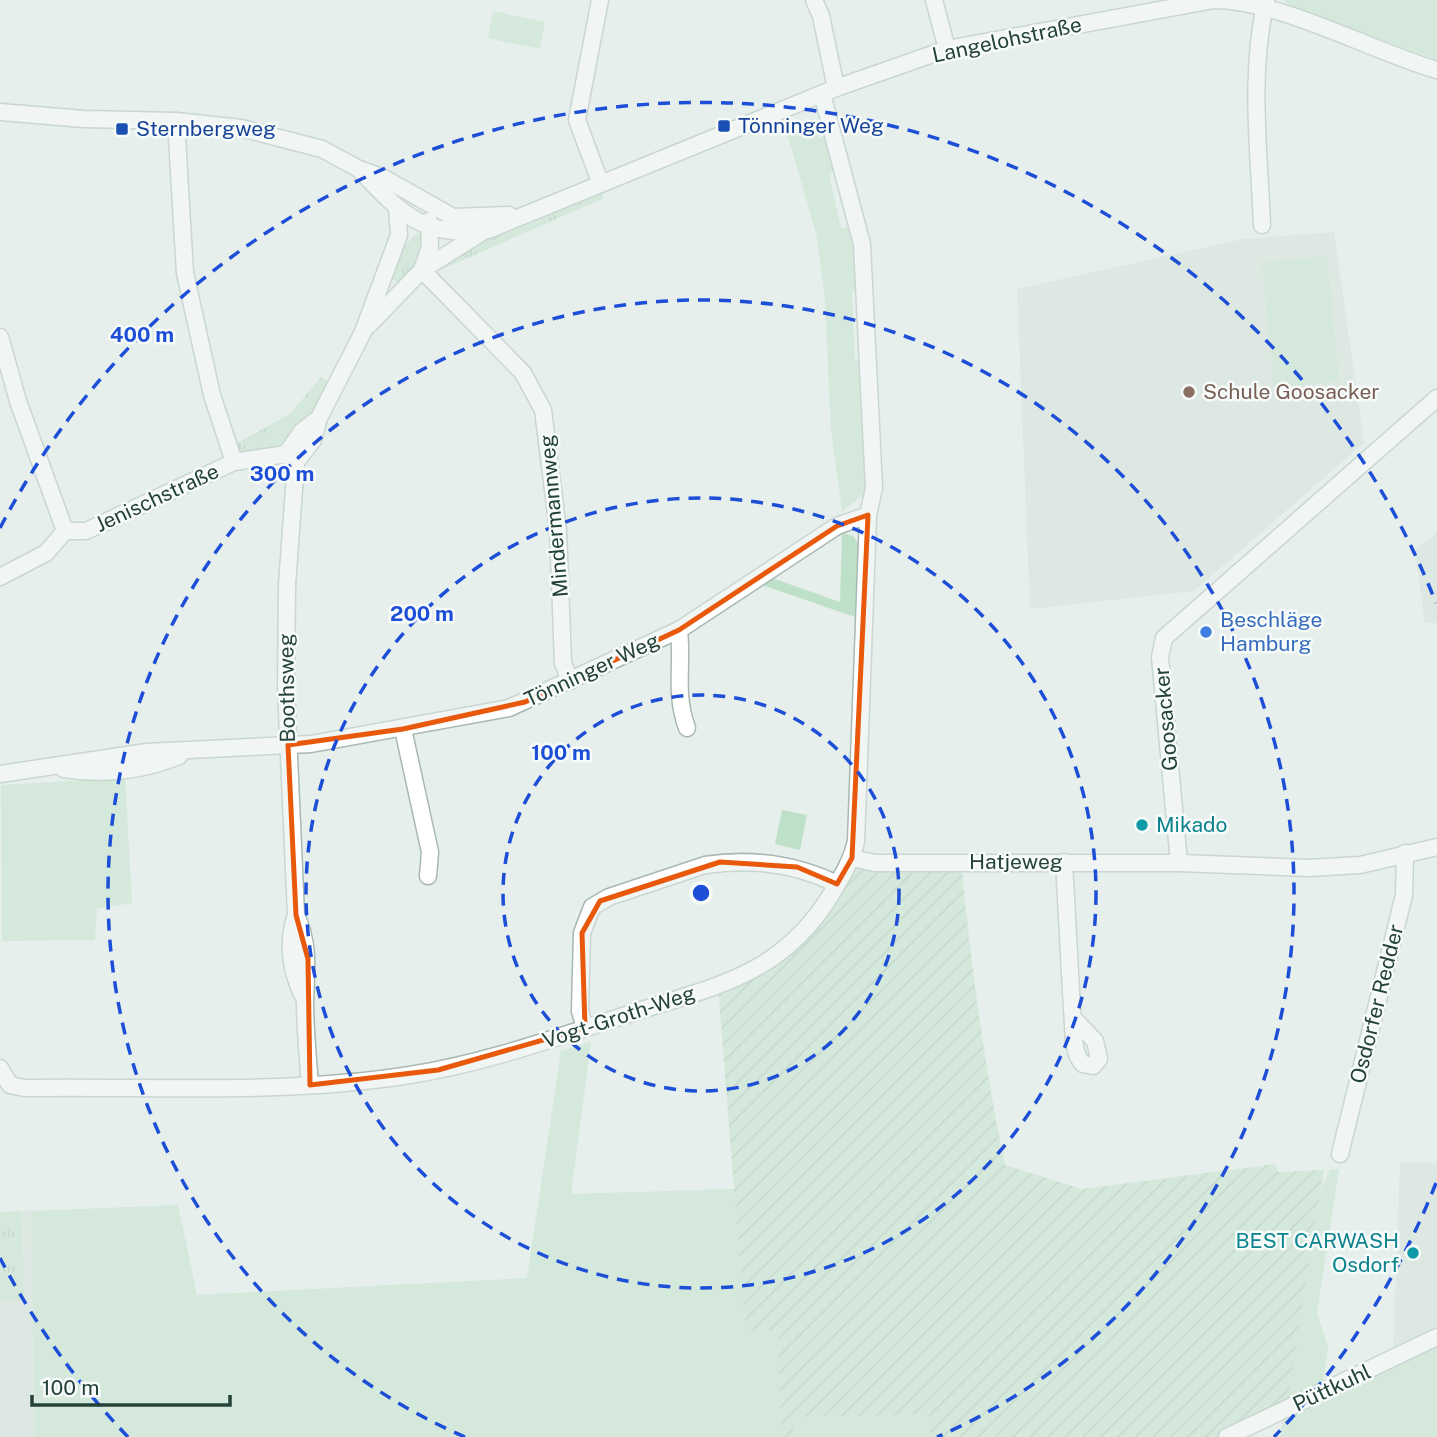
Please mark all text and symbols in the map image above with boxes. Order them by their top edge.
street label: Langelohstraße [930,11,1084,68]
place label: Tönninger Weg [738,113,884,138]
place label: Sternbergweg [136,116,276,141]
marker: Tönninger Weg [716,118,732,134]
marker: Sternbergweg [114,121,130,137]
text: 400 m [110,322,174,347]
place label: Schule Goosacker [1203,379,1380,404]
marker: Schule Goosacker [1181,384,1197,400]
street label: Mindermannweg [534,434,573,599]
street label: Jenischstraße [91,458,223,537]
text: 300 m [250,461,314,486]
text: 200 m [390,601,454,626]
place label: Beschläge Hamburg [1220,607,1322,656]
marker: Beschläge Hamburg [1198,624,1214,640]
street label: Tönninger Weg [520,627,663,712]
street label: Boothsweg [273,633,300,743]
street label: Goosacker [1149,666,1182,772]
text: 100 m [531,740,591,765]
place label: Mikado [1156,812,1227,837]
marker: Mikado [1134,817,1150,833]
street label: Hatjeweg [969,849,1063,874]
centre of rings [689,881,713,905]
street label: Osdorfer Redder [1345,922,1408,1086]
street label: Vogt-Groth-Weg [539,980,698,1053]
place label: BEST CARWASH Osdorf [1235,1228,1399,1277]
marker: BEST CARWASH Osdorf [1405,1245,1421,1261]
street label: Püttkuhl [1289,1359,1375,1416]
scale bar [32,1364,229,1408]
text: 100 m [42,1375,99,1400]

